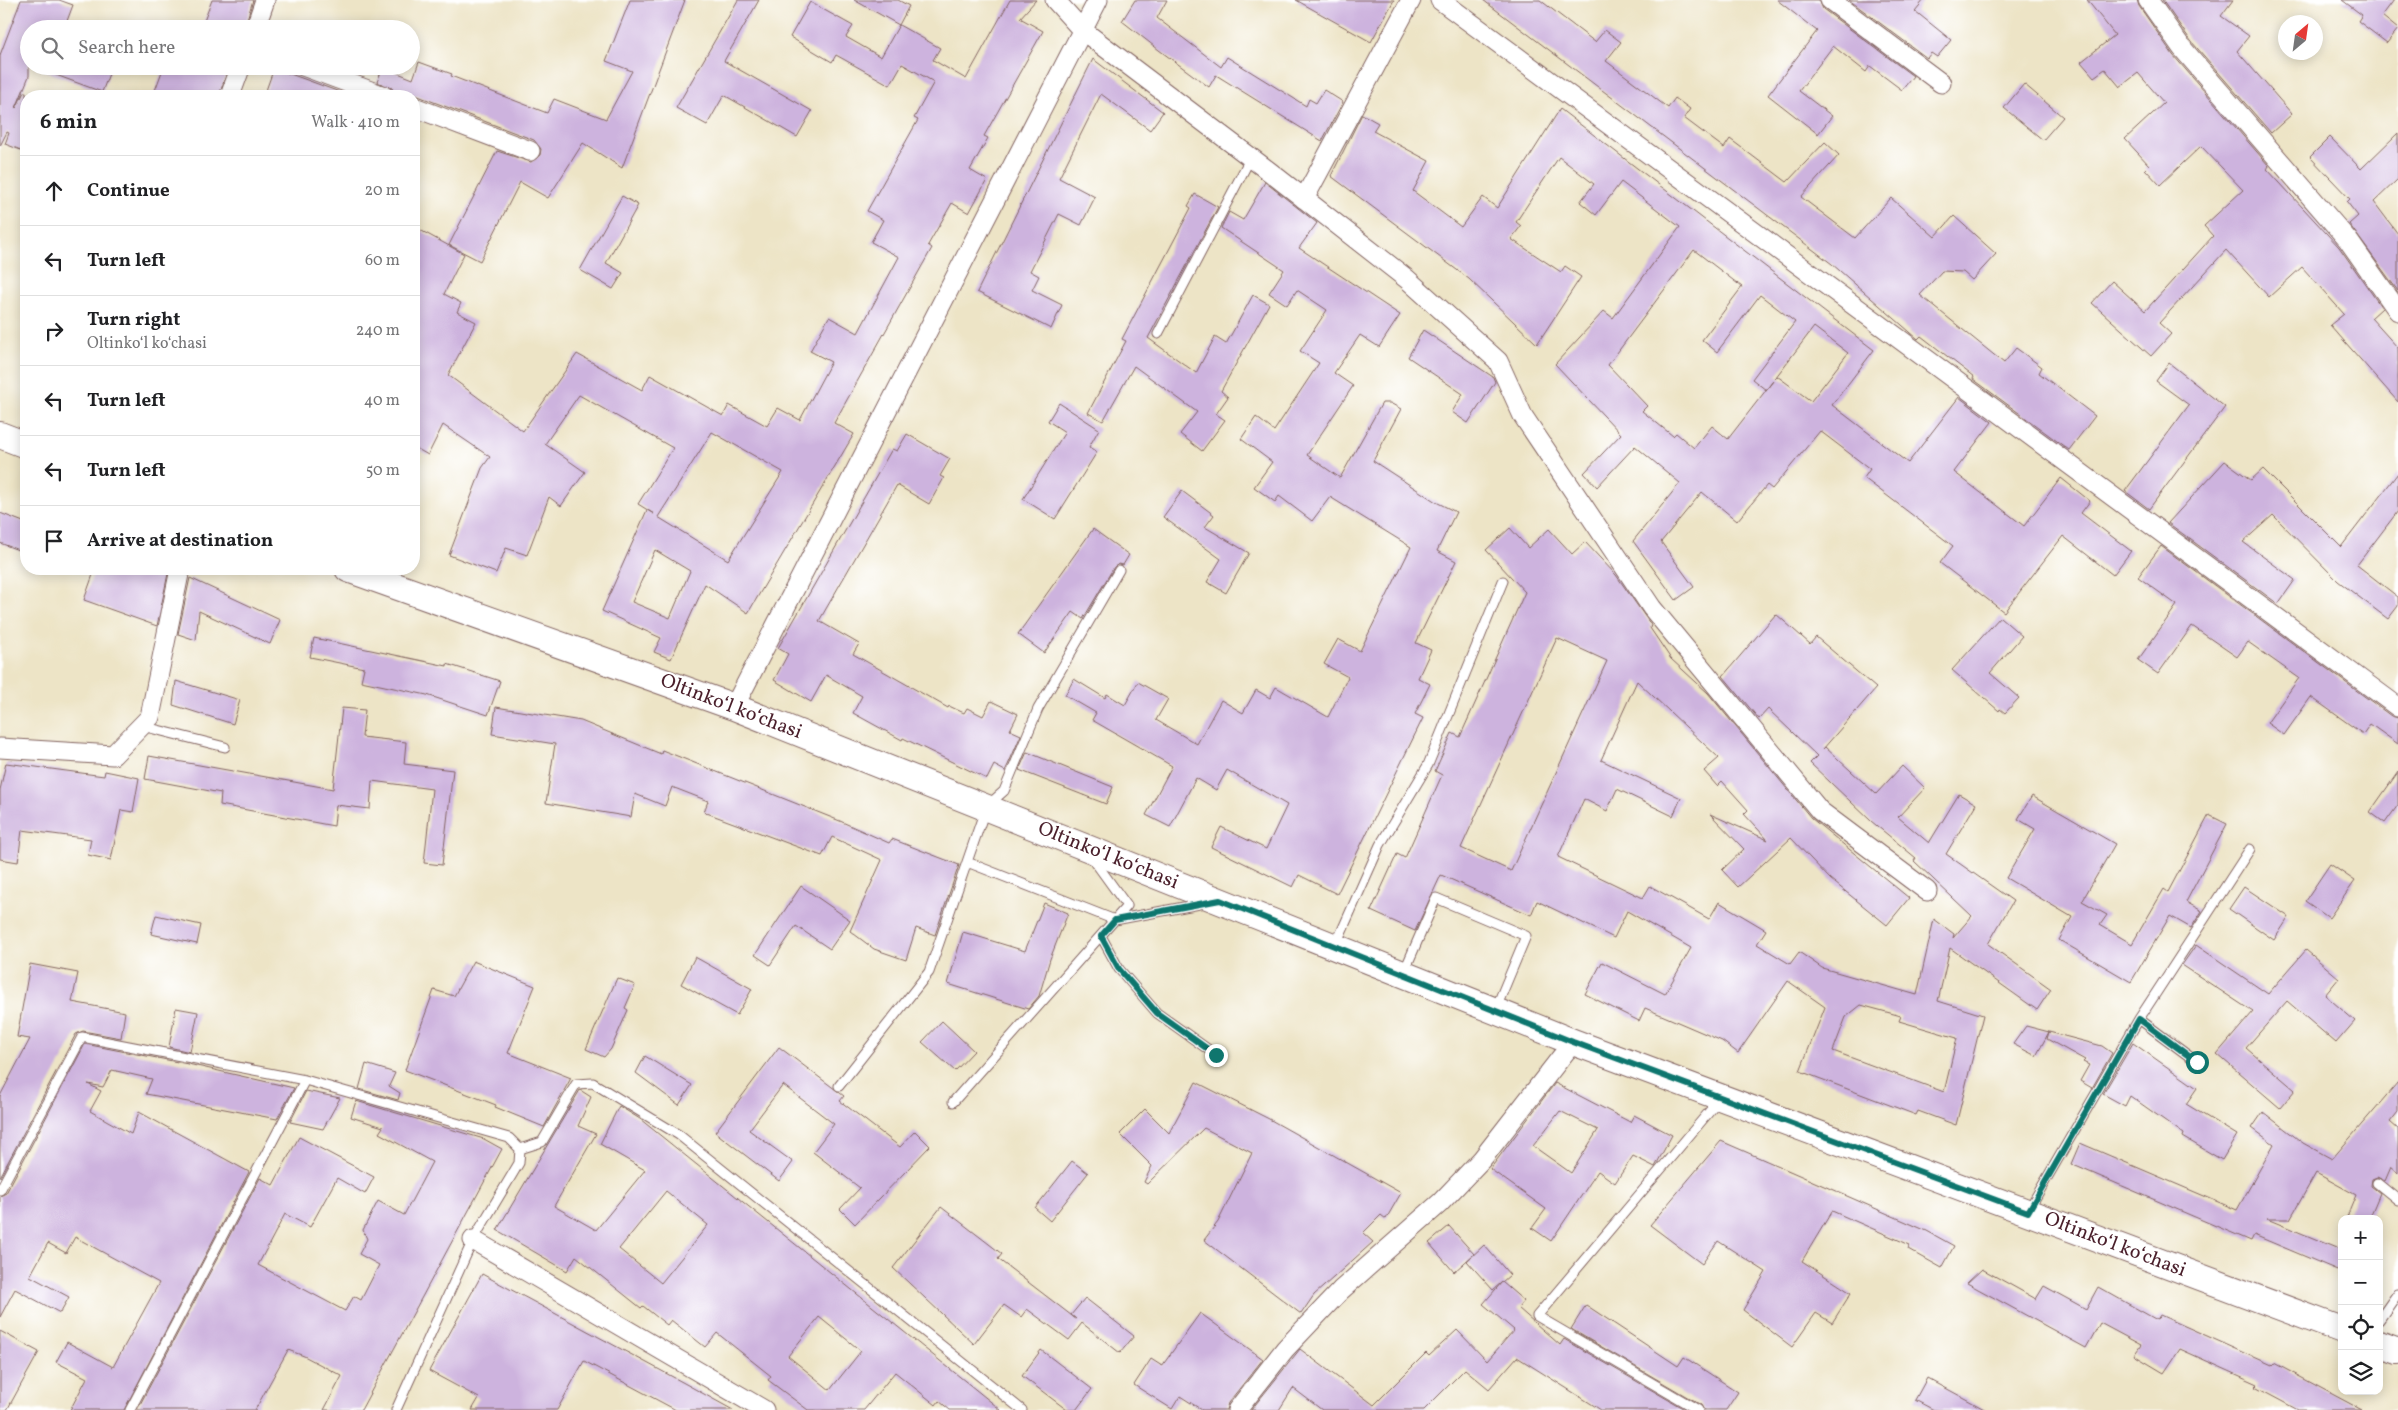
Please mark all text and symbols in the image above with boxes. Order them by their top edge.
north arrow [2278,15,2323,60]
search box [20,20,420,75]
icon: search [38,34,66,62]
text: Search here [78,35,175,61]
text: 6 min [40,108,97,137]
text: Walk · 410 m [311,112,400,134]
icon: ahead [40,177,68,205]
text: Continue [87,178,170,204]
text: 20 m [365,180,400,202]
icon: left [40,247,68,275]
text: Turn left [87,248,166,274]
text: 60 m [365,250,400,272]
text: Turn right [87,307,180,333]
icon: right [40,317,68,345]
text: 240 m [356,320,400,342]
text: Oltinkoʻl koʻchasi [87,333,207,355]
icon: left [40,387,68,415]
text: Turn left [87,388,166,414]
text: 40 m [364,390,400,412]
icon: left [40,457,68,485]
text: Turn left [87,458,166,484]
text: 50 m [366,460,400,482]
icon: arrive [40,527,68,555]
text: Arrive at destination [87,528,273,554]
street label: Oltinkoʻl koʻchasi [656,667,806,747]
street label: Oltinkoʻl koʻchasi [1033,815,1183,897]
route end [1205,1044,1228,1067]
route start [2186,1051,2209,1074]
street label: Oltinkoʻl koʻchasi [2040,1205,2190,1285]
map controls [2338,1215,2383,1395]
button: + [2338,1215,2383,1260]
button: − [2338,1260,2383,1305]
button: locate [2338,1305,2383,1350]
button: layers [2338,1350,2383,1395]

